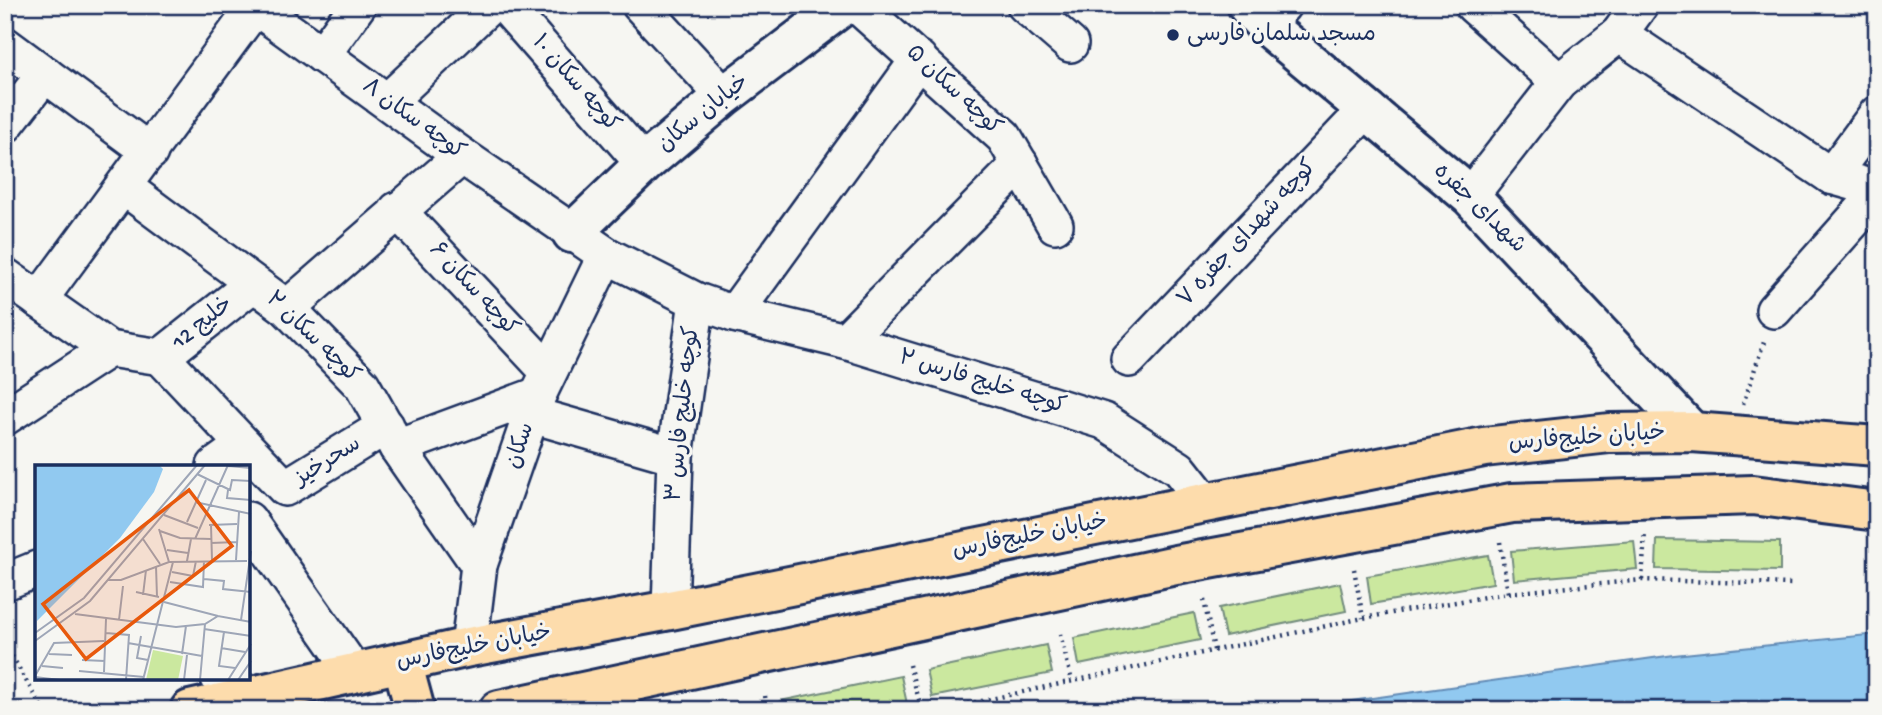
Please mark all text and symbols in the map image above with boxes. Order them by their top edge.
place label: مسجد سلمان فارسی [1187,22,1376,49]
marker: مسجد سلمان فارسی [1165,27,1181,43]
street label: کوچه سکان ۱۰ [525,30,625,139]
street label: کوچه سکان ۵ [900,40,1006,142]
street label: خیابان سکان [653,69,755,159]
street label: کوچه سکان ۸ [356,74,470,167]
street label: کوچه شهدای جفره ۷ [1173,154,1324,314]
street label: شهدای جفره [1427,158,1531,260]
street label: کوچه سکان ۶ [423,237,523,343]
street label: کوچه سکان ۲ [259,286,365,390]
street label: خلیج 12 [166,291,239,357]
street label: کوچه خلیج فارس ۳ [661,325,707,503]
street label: کوچه خلیج فارس ۲ [895,345,1069,421]
street label: سکان [501,419,541,473]
street label: خیابان خلیج‌فارس [1508,420,1666,458]
street label: سحرخیز [288,431,366,494]
inset map [35,465,250,680]
street label: خیابان خلیج‌فارس [950,509,1110,565]
street label: خیابان خلیج‌فارس [394,620,554,676]

